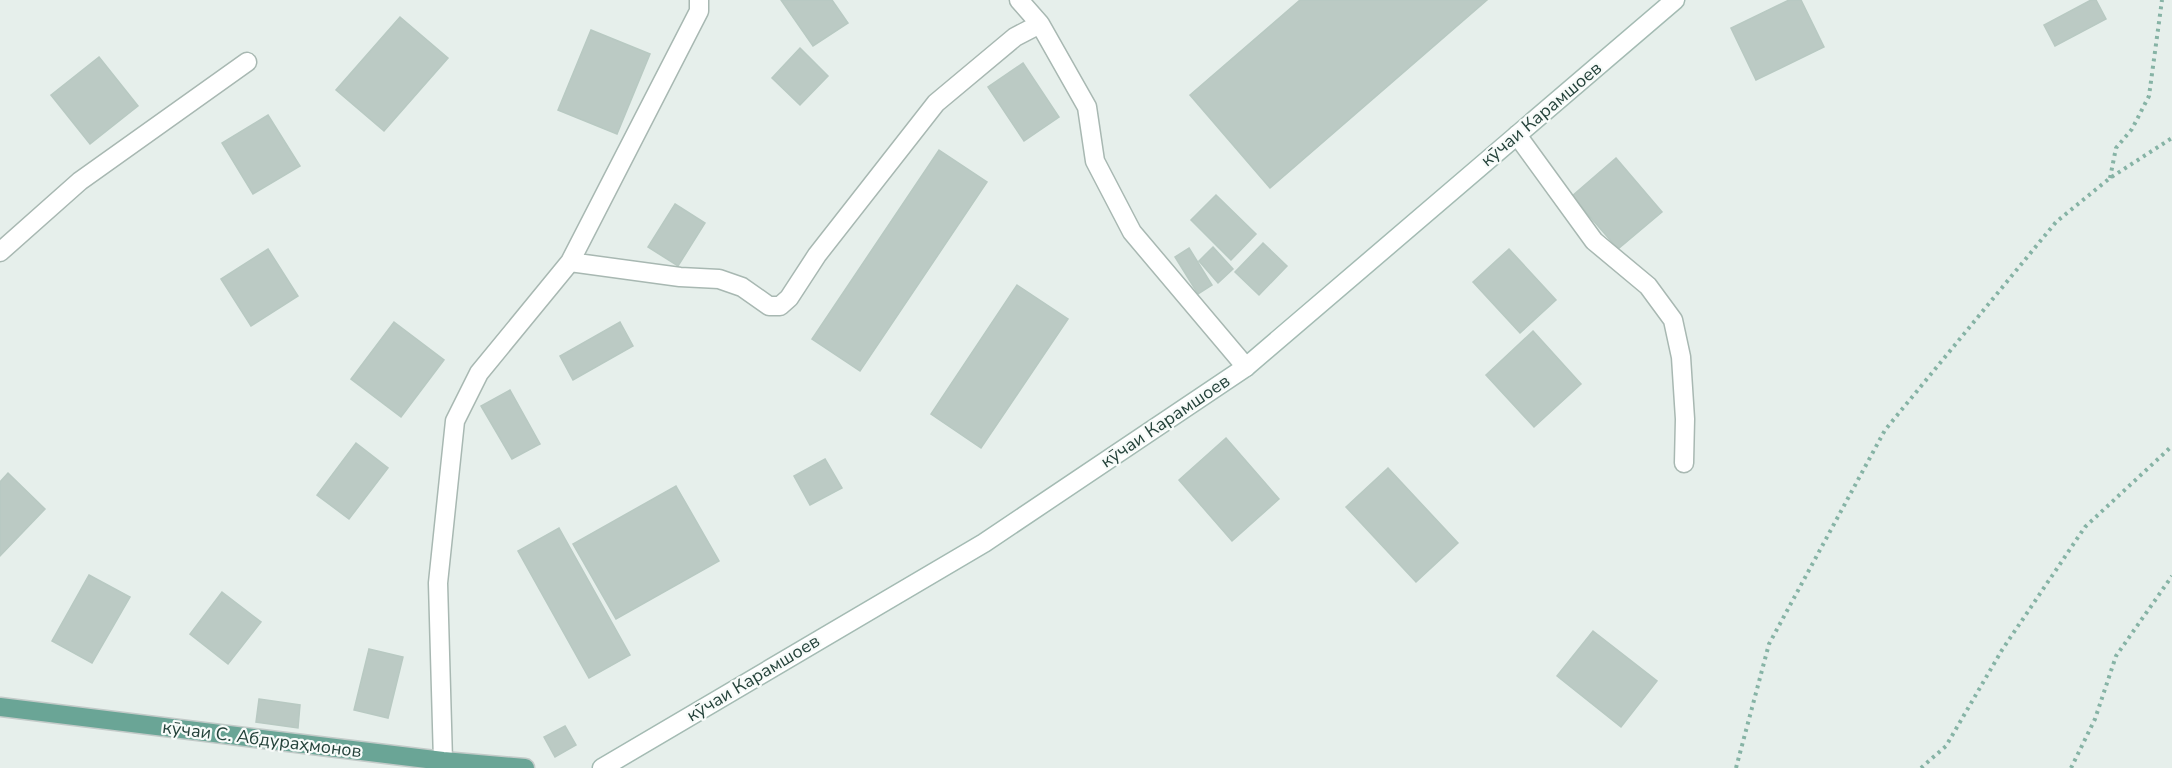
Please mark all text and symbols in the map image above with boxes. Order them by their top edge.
street label: кӯчаи Карамшоев [1475,56,1607,172]
street label: кӯчаи Карамшоев [1096,369,1235,473]
street label: кӯчаи Карамшоев [682,629,824,727]
street label: кӯчаи С. Абдураҳмонов [161,715,363,763]

